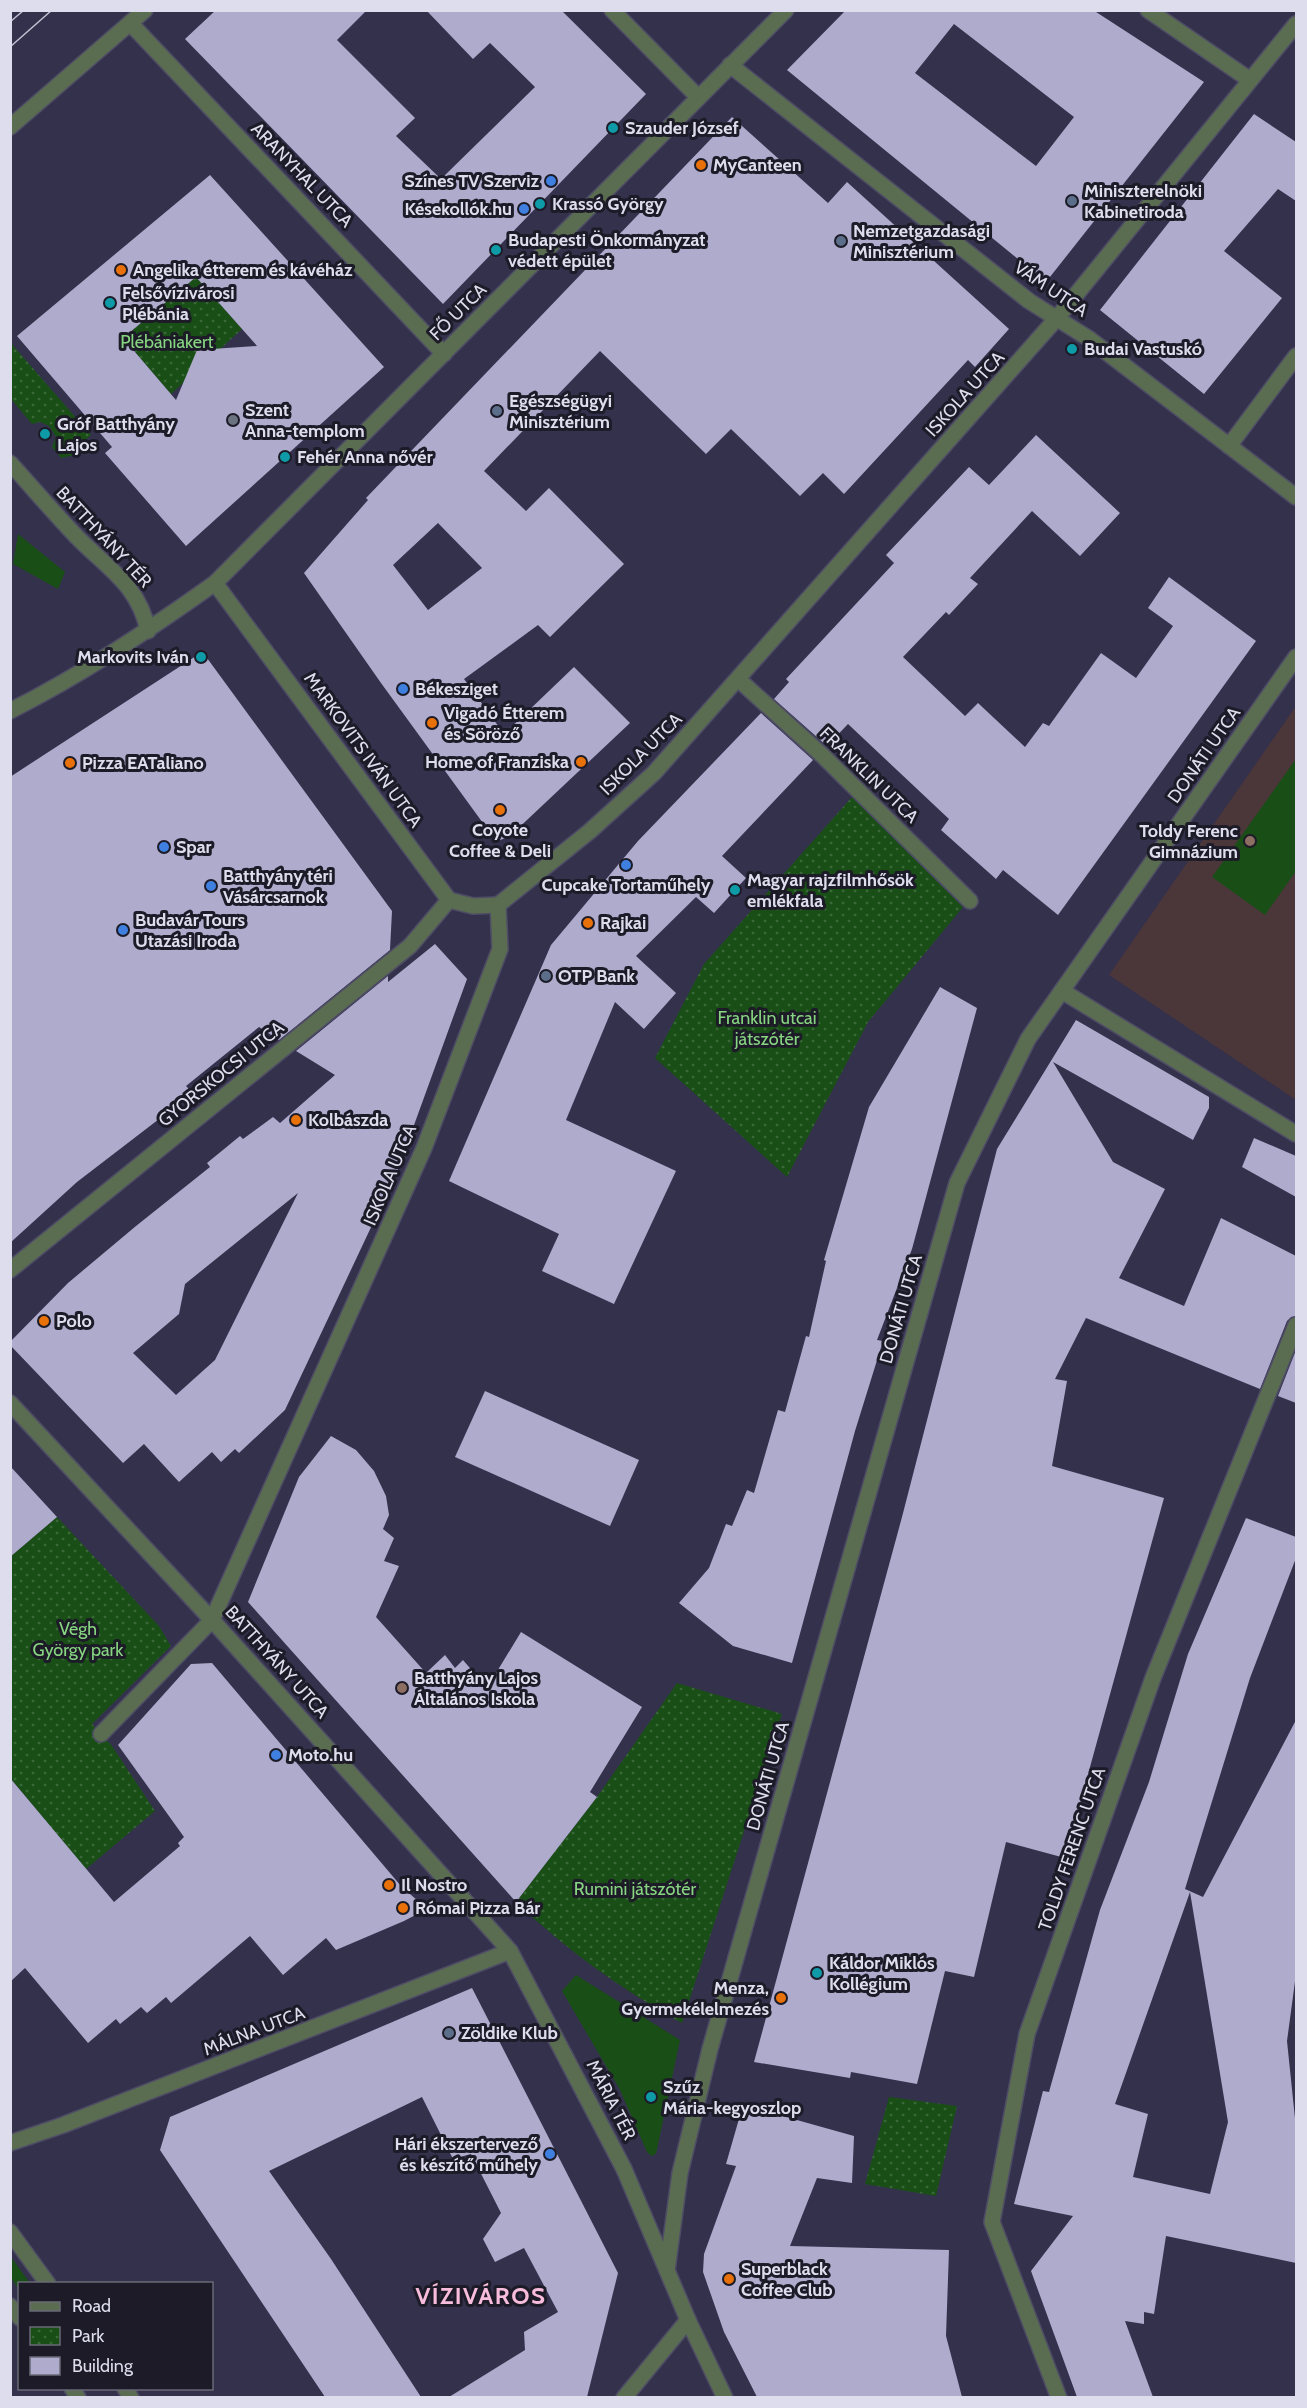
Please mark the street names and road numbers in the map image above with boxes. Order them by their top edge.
street label: ARANYHAL UTCA [246,118,358,232]
street label: VÁM UTCA [1010,256,1092,322]
street label: FŐ UTCA [425,279,491,345]
street label: ISKOLA UTCA [921,347,1009,441]
street label: BATTHYÁNY TÉR [52,482,157,592]
street label: MARKOVITS IVÁN UTCA [299,668,427,832]
street label: DONÁTI UTCA [1163,703,1245,807]
street label: ISKOLA UTCA [595,708,687,800]
street label: FRANKLIN UTCA [815,722,923,828]
street label: GYORSKOCSI UTCA [154,1017,288,1131]
street label: ISKOLA UTCA [359,1121,421,1229]
street label: DONÁTI UTCA [875,1252,927,1366]
street label: BATTHYÁNY UTCA [221,1601,333,1723]
street label: DONÁTI UTCA [742,1719,794,1833]
street label: TOLDY FERENC UTCA [1034,1764,1110,1934]
street label: MÁLNA UTCA [200,2002,308,2060]
street label: MÁRIA TÉR [582,2056,641,2144]

